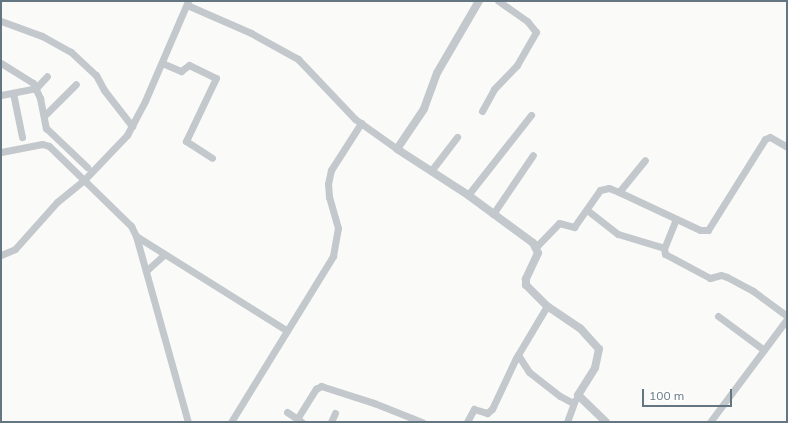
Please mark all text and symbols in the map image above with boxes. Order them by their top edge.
scale bar [644,381,734,407]
text: 100 m [649,388,684,403]

